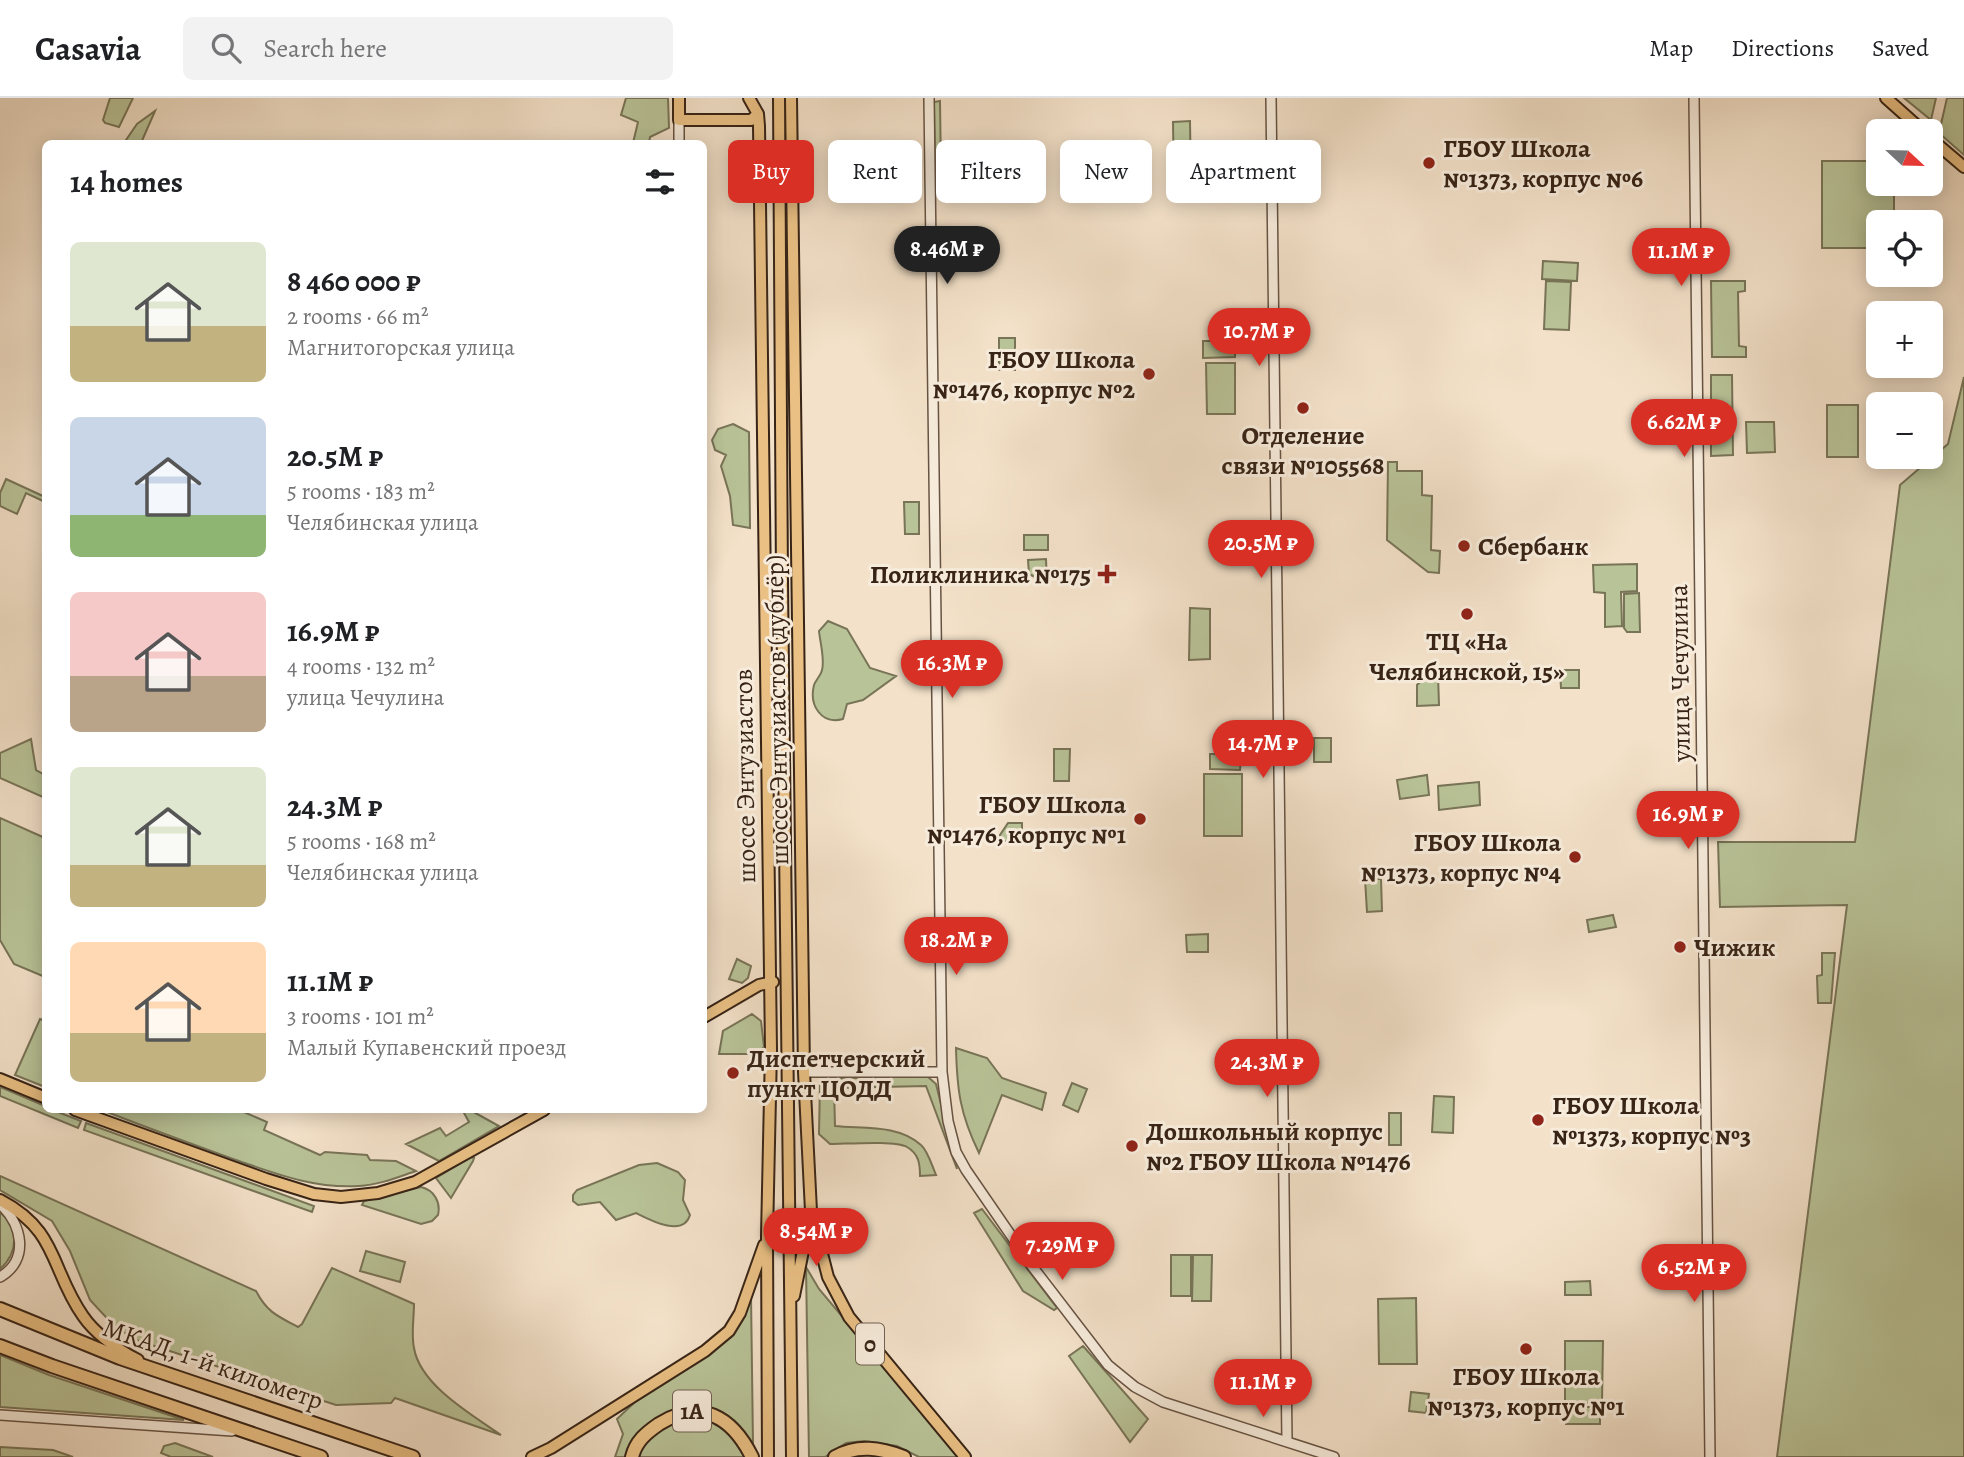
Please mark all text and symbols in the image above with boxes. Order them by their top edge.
search box [183,17,673,80]
text: Casavia [35,26,141,71]
icon: search [207,29,245,67]
text: Search here [263,31,387,66]
text: Map [1649,32,1693,64]
text: Directions [1731,32,1834,64]
text: Saved [1872,32,1929,64]
north arrow [1866,119,1942,196]
map controls [1866,119,1943,469]
place label: ГБОУ Школа №1373, корпус №6 [1443,131,1643,196]
chip: Buy [728,140,814,203]
chip: Rent [828,140,922,203]
chip: Filters [936,140,1046,203]
chip: New [1060,140,1152,203]
chip: Apartment [1166,140,1321,203]
marker: ГБОУ Школа №1373, корпус №6 [1421,155,1437,171]
text: 14 homes [70,162,183,202]
icon: filters [641,163,679,201]
button: locate [1866,210,1943,287]
pin: 8.46M ₽ [882,226,1012,286]
pin: 11.1M ₽ [1616,228,1746,288]
text: 8.46M ₽ [910,233,984,264]
text: 11.1M ₽ [1648,235,1714,266]
text: 8 460 000 ₽ [287,261,421,301]
icon: home [126,270,210,354]
text: 2 rooms · 66 m² [287,301,429,332]
button: + [1866,301,1943,378]
pin: 10.7M ₽ [1194,308,1324,368]
text: 10.7M ₽ [1224,315,1294,346]
text: Магнитогорская улица [287,332,515,363]
place label: ГБОУ Школа №1476, корпус №2 [932,342,1136,407]
marker: ГБОУ Школа №1476, корпус №2 [1141,366,1157,382]
button: − [1866,392,1943,469]
marker: Отделение связи №105568 [1295,400,1311,416]
pin: 6.62M ₽ [1619,400,1749,459]
text: 6.62M ₽ [1647,406,1721,437]
place label: Отделение связи №105568 [1222,418,1384,483]
text: 20.5M ₽ [287,436,383,476]
icon: home [126,445,210,529]
text: 5 rooms · 183 m² [287,476,435,507]
text: Челябинская улица [287,507,479,538]
pin: 20.5M ₽ [1196,520,1326,580]
text: 20.5M ₽ [1224,527,1298,558]
place label: Сбербанк [1478,529,1589,564]
marker: Сбербанк [1456,538,1472,554]
street label: шоссе Энтузиастов (дублёр) [757,555,797,865]
place label: Поликлиника №175 [870,557,1091,592]
marker: Поликлиника №175 [1097,564,1117,584]
street label: улица Чечулина [1661,584,1699,763]
marker: ТЦ «На Челябинской, 15» [1459,606,1475,622]
text: 16.9M ₽ [287,611,380,651]
icon: home [126,620,210,704]
place label: ТЦ «На Челябинской, 15» [1369,624,1565,689]
pin: 16.3M ₽ [887,640,1017,700]
text: 16.3M ₽ [917,647,987,678]
text: 4 rooms · 132 m² [287,651,435,682]
street label: шоссе Энтузиастов [726,669,764,883]
text: улица Чечулина [287,682,444,713]
pin: 14.7M ₽ [1198,720,1328,780]
text: 14.7M ₽ [1228,727,1298,758]
text: 24.3M ₽ [287,786,382,826]
place label: ГБОУ Школа №1476, корпус №1 [927,787,1127,852]
pin: 16.9M ₽ [1623,792,1753,851]
icon: home [126,795,210,879]
text: 16.9M ₽ [1653,798,1723,829]
marker: ГБОУ Школа №1476, корпус №1 [1132,811,1148,827]
place label: ГБОУ Школа №1373, корпус №4 [1361,825,1562,890]
text: 5 rooms · 168 m² [287,826,436,857]
marker: ГБОУ Школа №1373, корпус №4 [1567,849,1583,865]
text: Челябинская улица [287,857,479,888]
pin: 18.2M ₽ [891,918,1021,977]
text: 18.2M ₽ [920,924,992,955]
place label: Чижик [1694,930,1775,965]
marker: Чижик [1672,939,1688,955]
text: 11.1M ₽ [287,961,373,1001]
icon: home [126,970,210,1054]
text: 3 rooms · 101 m² [287,1001,434,1032]
text: Малый Купавенский проезд [287,1032,566,1063]
pin: 24.3M ₽ [1202,1040,1332,1099]
place label: Диспетчерский пункт ЦОДД [747,1041,925,1106]
text: 24.3M ₽ [1230,1046,1304,1077]
marker: Диспетчерский пункт ЦОДД [725,1065,741,1081]
place label: ГБОУ Школа №1373, корпус №3 [1552,1088,1751,1153]
marker: ГБОУ Школа №1373, корпус №3 [1530,1112,1546,1128]
place label: Дошкольный корпус №2 ГБОУ Школа №1476 [1146,1114,1411,1179]
marker: Дошкольный корпус №2 ГБОУ Школа №1476 [1124,1138,1140,1154]
pin: 8.54M ₽ [751,1208,881,1268]
text: 8.54M ₽ [779,1215,853,1246]
pin: 7.29M ₽ [997,1222,1127,1282]
text: 7.29M ₽ [1026,1229,1098,1260]
pin: 6.52M ₽ [1629,1244,1759,1304]
text: 6.52M ₽ [1657,1251,1731,1282]
street label: МКАД, 1-й километр [98,1310,328,1418]
road number: 0 [856,1324,884,1364]
marker: ГБОУ Школа №1373, корпус №1 [1518,1341,1534,1357]
place label: ГБОУ Школа №1373, корпус №1 [1427,1359,1625,1424]
pin: 11.1M ₽ [1198,1360,1328,1419]
text: 11.1M ₽ [1230,1366,1296,1397]
road number: 1A [673,1391,711,1432]

